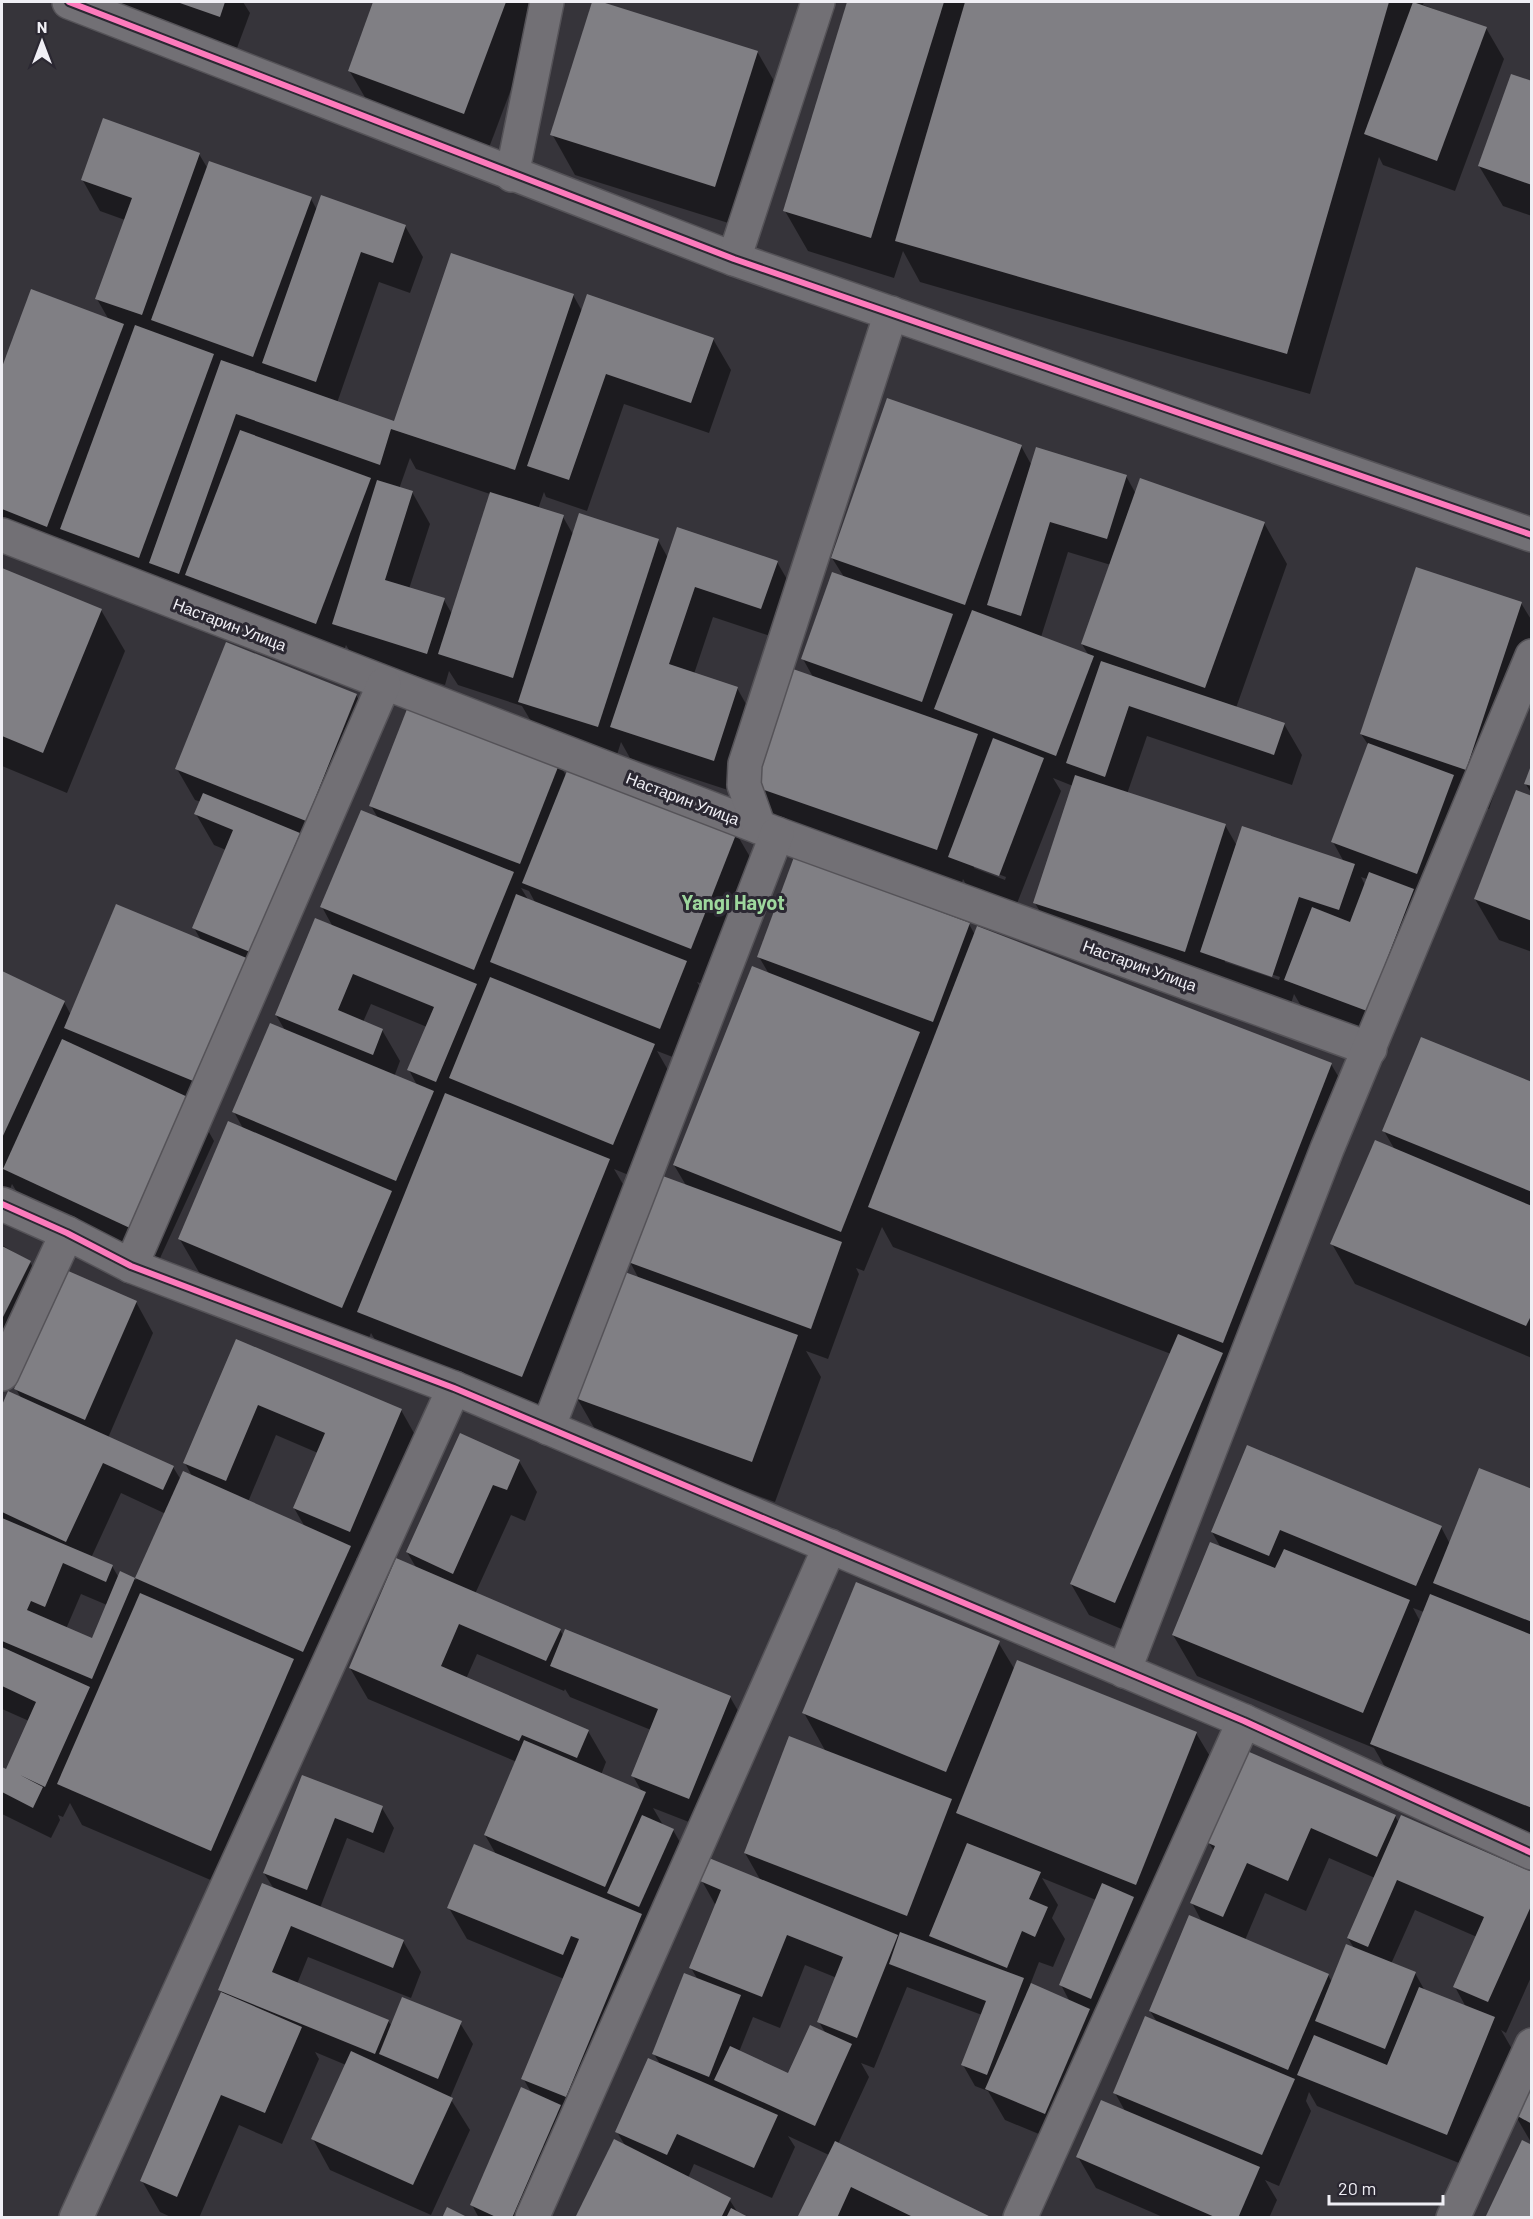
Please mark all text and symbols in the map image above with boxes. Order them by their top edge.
north arrow [12,12,72,72]
text: N [37,17,47,36]
street label: Настарин Улица [171,594,289,654]
street label: Настарин Улица [624,768,742,828]
district label: Yangi Hayot [681,890,785,914]
street label: Настарин Улица [1080,936,1200,994]
scale bar [1329,2168,1443,2206]
text: 20 m [1338,2177,1376,2199]

